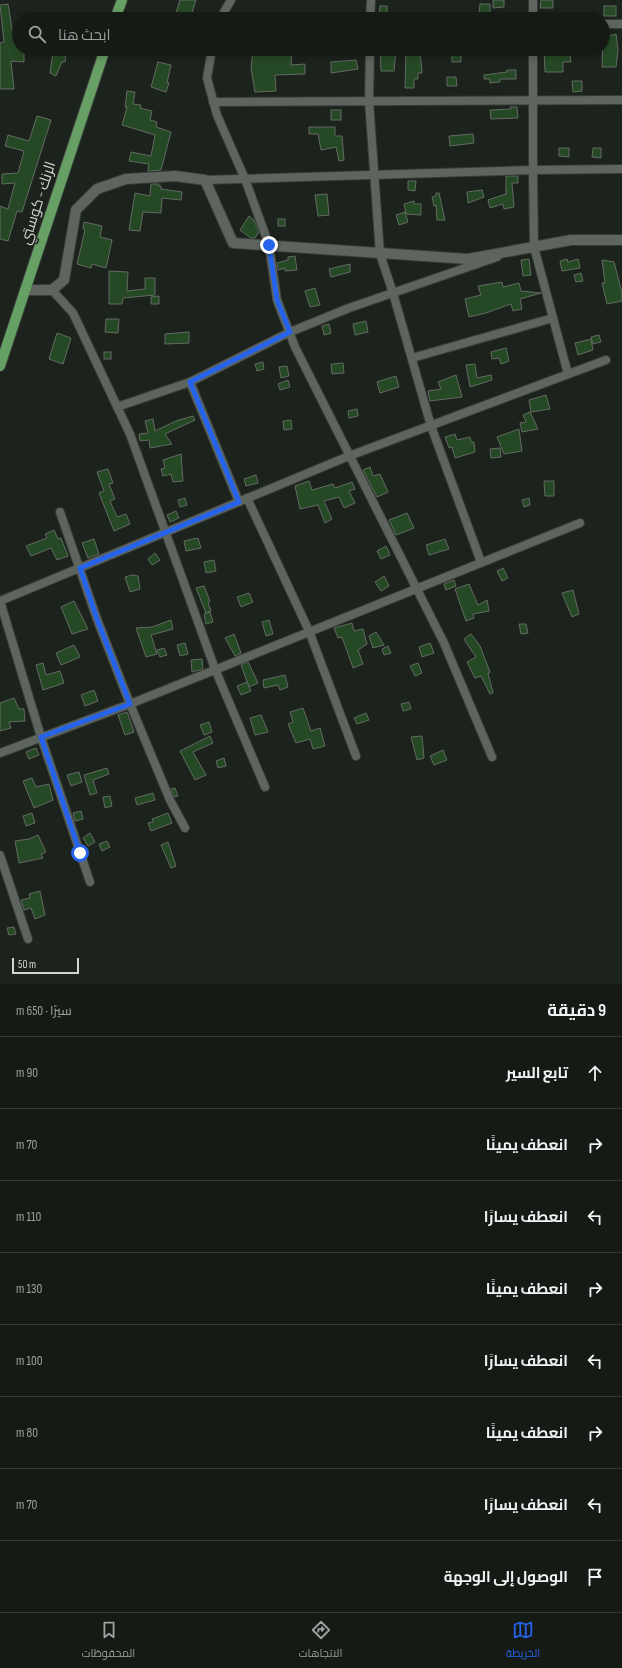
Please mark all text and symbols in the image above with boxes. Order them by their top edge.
search box [12,12,610,56]
icon: search [26,23,48,45]
text: ابحث هنا [58,26,111,45]
street label: الرنك - كوستي [16,159,62,248]
route end [260,236,278,254]
route start [71,844,89,862]
scale bar [12,956,79,975]
text: 50 m [18,958,36,971]
text: 9 دقيقة [547,1001,606,1021]
text: سيرًا · 650 m [16,1003,72,1019]
icon: ahead [584,1062,606,1084]
text: تابع السير [506,1064,568,1083]
text: 90 m [16,1065,38,1081]
icon: right [584,1134,606,1156]
text: انعطف يمينًا [486,1136,568,1155]
text: 70 m [16,1137,37,1153]
icon: left [584,1206,606,1228]
text: انعطف يسارًا [484,1208,568,1227]
text: 110 m [16,1209,41,1225]
icon: right [584,1278,606,1300]
text: انعطف يمينًا [486,1280,568,1299]
text: 130 m [16,1281,42,1297]
icon: left [584,1350,606,1372]
text: انعطف يسارًا [484,1352,568,1371]
text: 100 m [16,1353,43,1369]
icon: right [584,1422,606,1444]
text: انعطف يمينًا [486,1424,568,1443]
text: 80 m [16,1425,38,1441]
icon: left [584,1494,606,1516]
text: انعطف يسارًا [484,1496,568,1515]
text: 70 m [16,1497,37,1513]
icon: arrive [584,1566,606,1588]
text: الوصول إلى الوجهة [444,1568,568,1587]
tab: المحفوظات [82,1619,135,1663]
tab: الاتجاهات [299,1619,342,1663]
tab: الخريطة [506,1619,540,1663]

